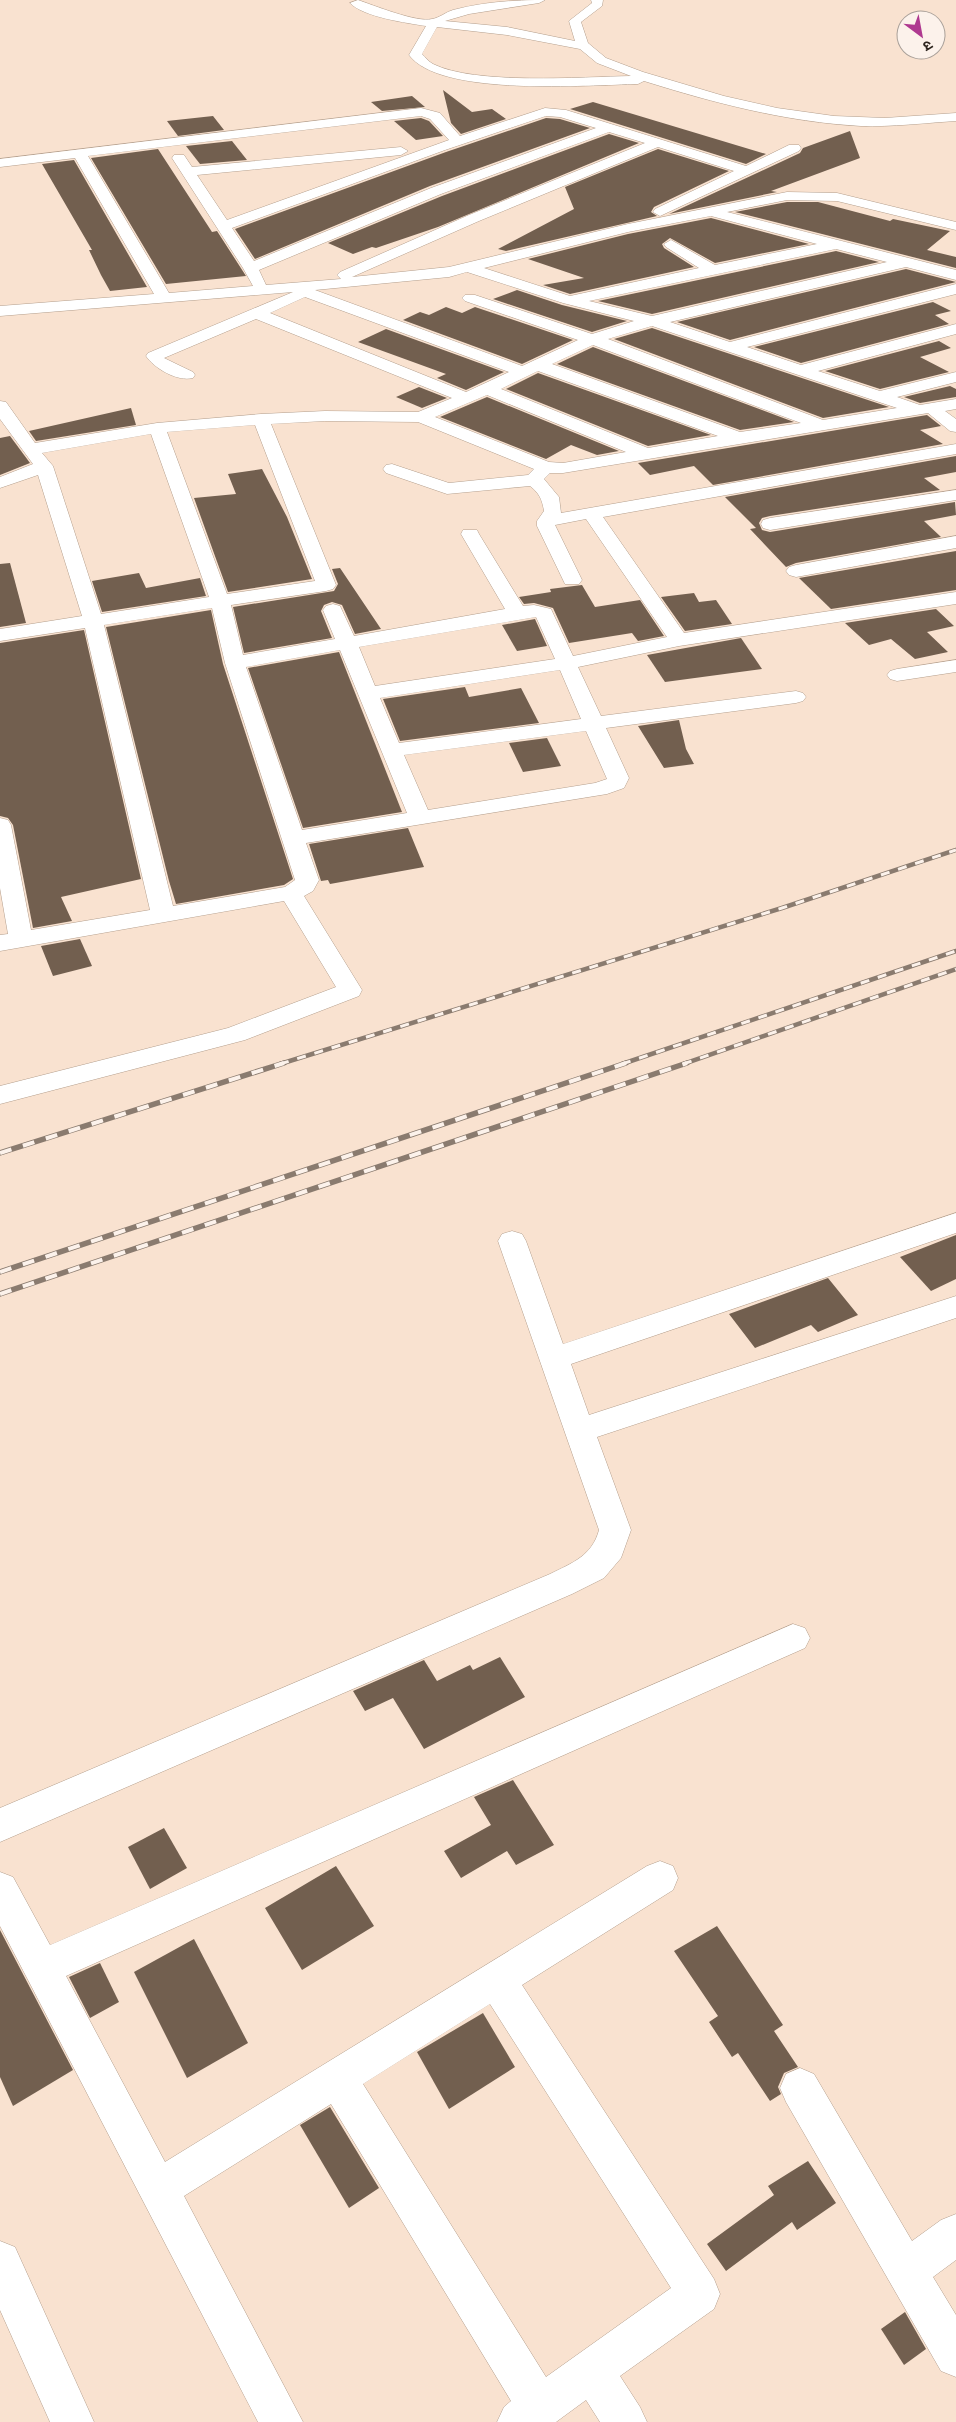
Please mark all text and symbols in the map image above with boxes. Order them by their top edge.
north arrow [896,10,946,60]
text: उ [919,37,936,55]

